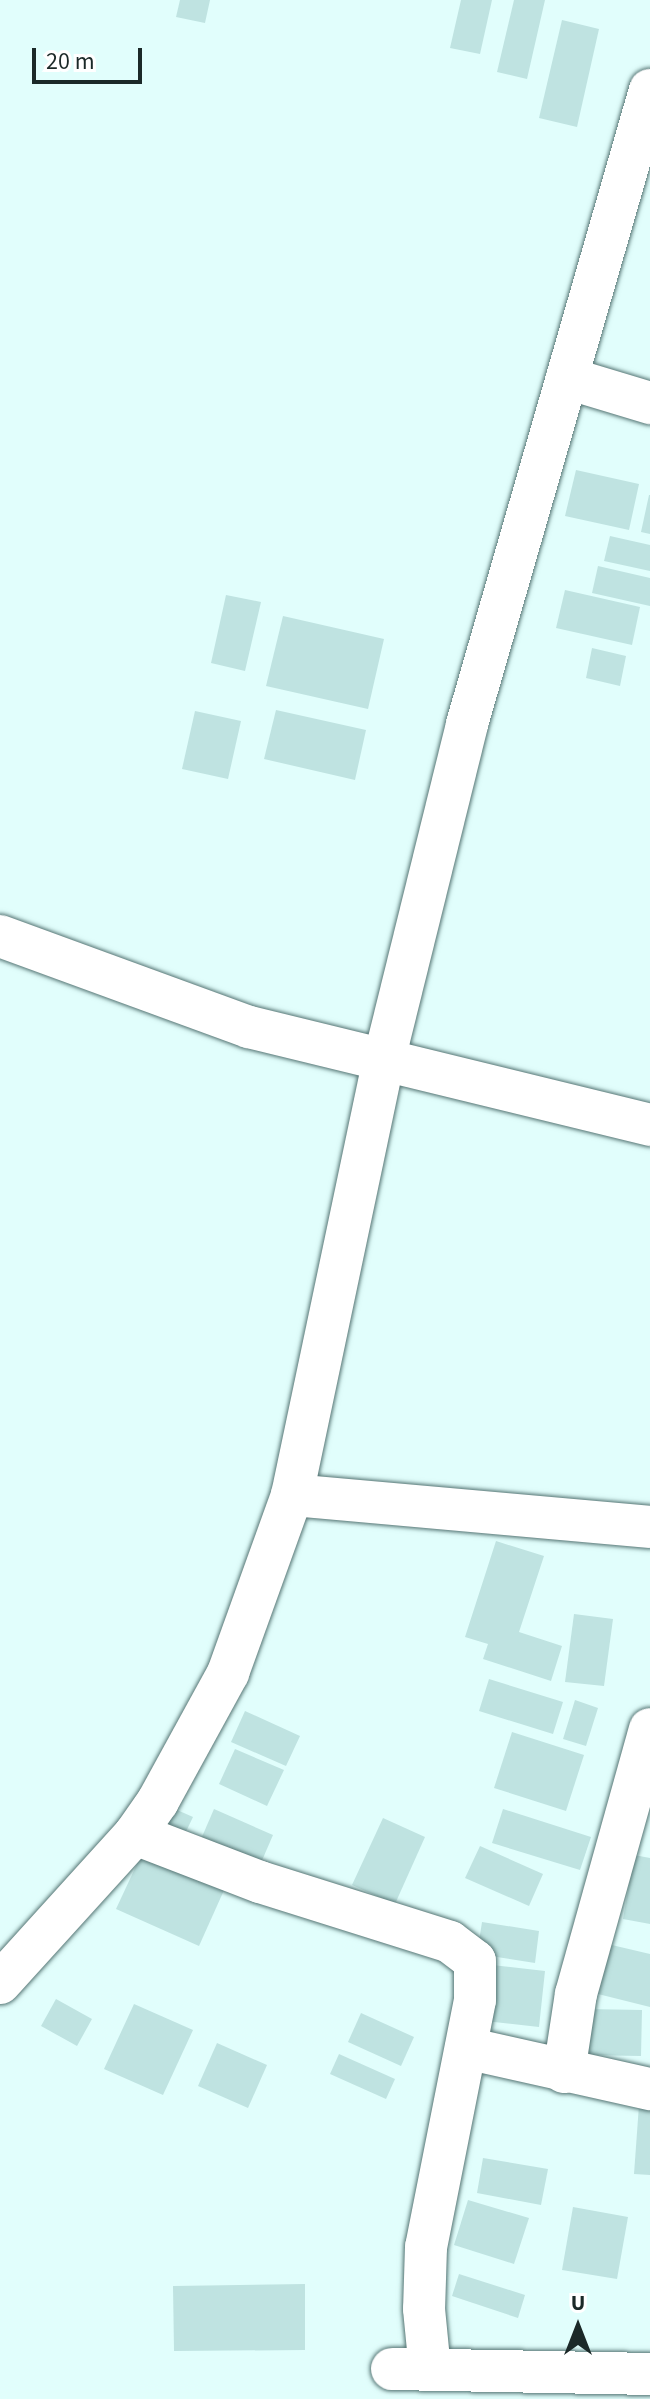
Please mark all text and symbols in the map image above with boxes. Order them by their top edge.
scale bar [36,32,146,82]
text: 20 m [46,44,95,79]
north arrow [538,2287,618,2367]
text: U [571,2287,585,2319]

